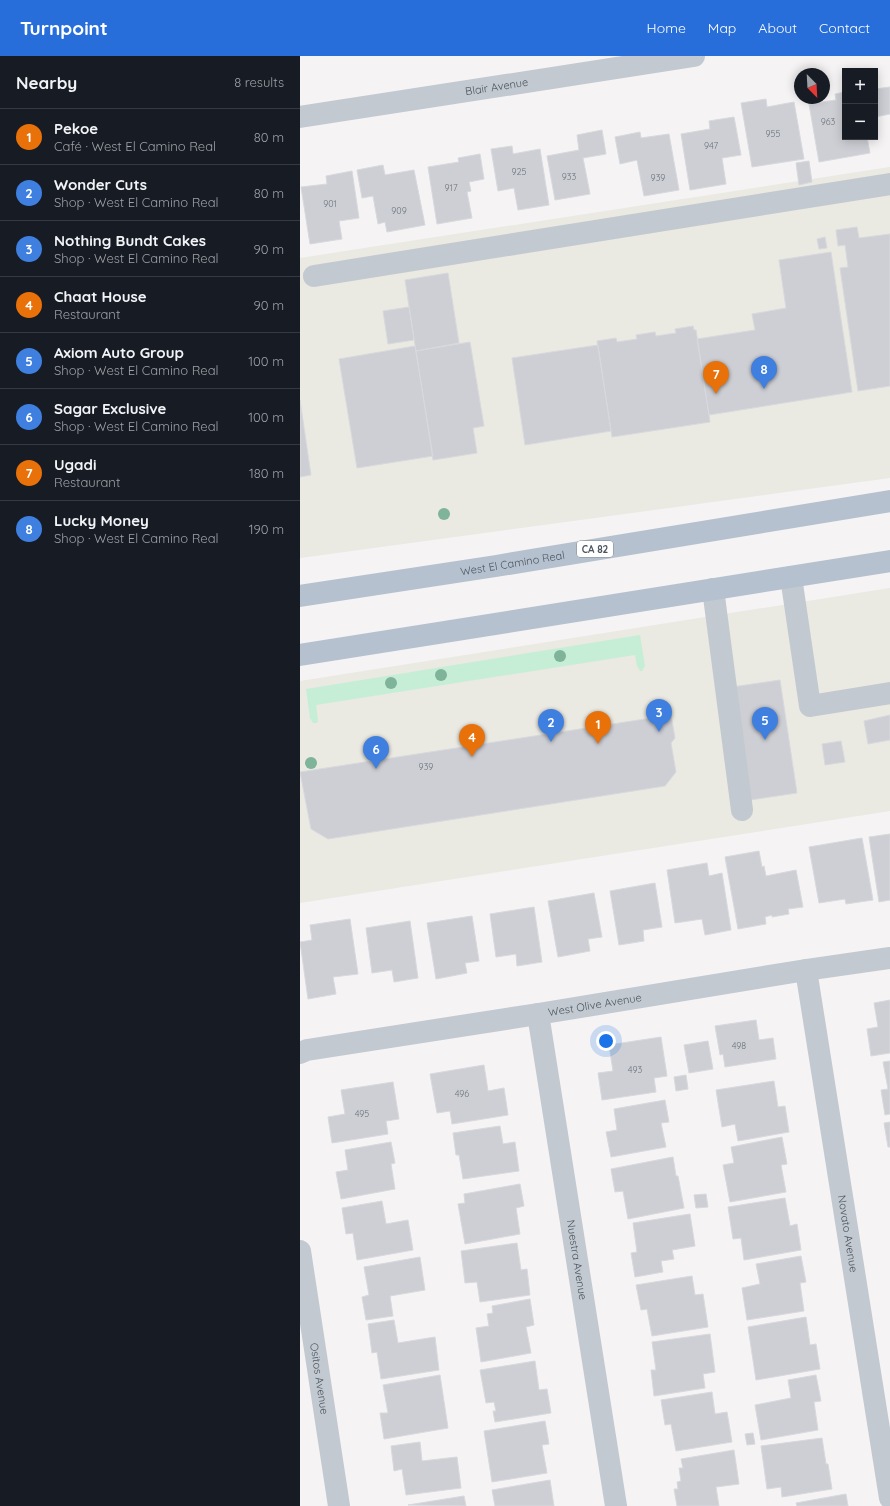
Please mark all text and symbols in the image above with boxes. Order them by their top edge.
text: Turnpoint [20,16,108,40]
text: Home [647,19,686,37]
text: Map [708,19,736,37]
text: About [758,19,797,37]
text: Contact [819,19,870,37]
north arrow [794,68,830,104]
map controls [842,68,878,140]
button: + [842,68,878,104]
text: Nearby [16,72,77,93]
text: 8 results [234,74,284,90]
street label: Blair Avenue [464,75,529,98]
button: − [842,104,878,140]
house number: 963 [821,116,836,127]
text: Pekoe [54,119,98,138]
house number: 955 [766,128,781,139]
text: 1 [26,129,32,145]
text: 80 m [254,129,284,145]
text: Café · West El Camino Real [54,138,216,154]
house number: 947 [704,140,718,151]
house number: 925 [512,166,527,177]
house number: 933 [562,171,577,182]
house number: 939 [651,172,665,183]
text: Wonder Cuts [54,175,147,194]
house number: 917 [444,182,458,193]
text: 2 [25,185,33,201]
text: 80 m [254,185,284,201]
text: Shop · West El Camino Real [54,194,219,210]
house number: 901 [323,198,337,209]
house number: 909 [391,205,407,216]
text: Nothing Bundt Cakes [54,231,206,250]
text: 3 [26,241,32,257]
text: 90 m [254,241,284,257]
text: Shop · West El Camino Real [54,250,219,266]
text: Chaat House [54,287,147,306]
text: 4 [25,297,33,313]
text: 90 m [254,297,284,313]
text: Restaurant [54,306,120,322]
text: Axiom Auto Group [54,343,184,362]
text: 5 [25,353,33,369]
text: 100 m [248,353,284,369]
pin: 8 [751,356,777,389]
pin: 7 [703,361,729,394]
text: Shop · West El Camino Real [54,362,219,378]
text: Sagar Exclusive [54,399,166,418]
text: 6 [25,409,33,425]
text: 100 m [248,409,284,425]
text: Shop · West El Camino Real [54,418,219,434]
text: Ugadi [54,455,96,474]
text: 7 [25,465,33,481]
text: 180 m [249,465,284,481]
text: Restaurant [54,474,120,490]
text: Lucky Money [54,511,149,530]
text: 8 [25,521,33,537]
text: 190 m [249,521,284,537]
text: Shop · West El Camino Real [54,530,219,546]
road number: CA 82 [577,541,613,557]
street label: West El Camino Real [459,548,566,578]
pin: 3 [646,699,672,732]
pin: 5 [752,707,778,740]
pin: 2 [538,709,564,742]
pin: 1 [585,711,611,744]
pin: 4 [459,724,485,757]
pin: 6 [363,736,389,769]
house number: 939 [419,761,433,772]
street label: West Olive Avenue [547,990,643,1019]
your location [596,1031,616,1051]
house number: 498 [732,1040,746,1051]
house number: 493 [628,1064,642,1075]
house number: 496 [455,1088,469,1099]
house number: 495 [355,1108,369,1119]
street label: Novato Avenue [835,1194,861,1273]
street label: Nuestra Avenue [564,1219,590,1301]
street label: Ositos Avenue [307,1342,332,1415]

